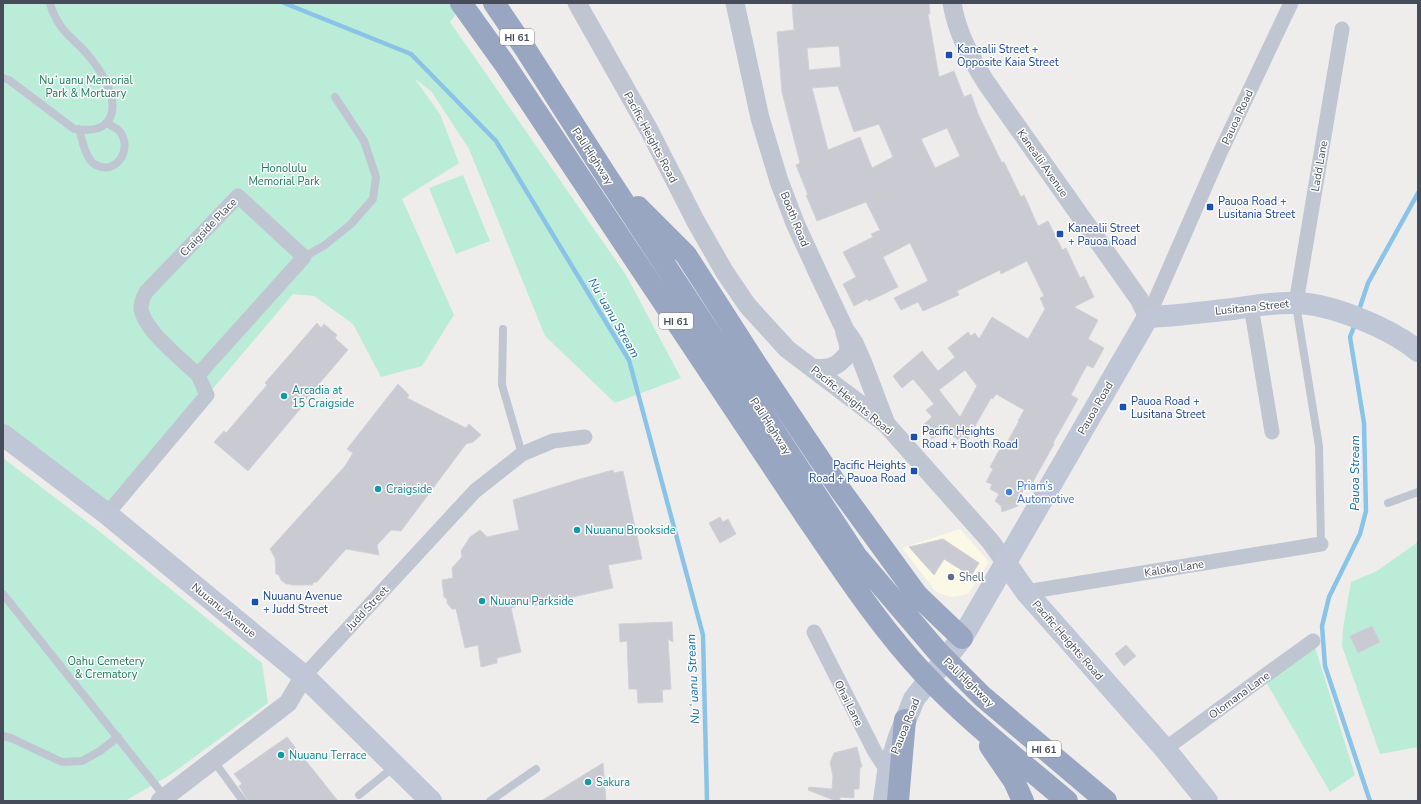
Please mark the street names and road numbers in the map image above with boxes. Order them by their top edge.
road number: HI 61 [500,29,534,45]
street label: Pauoa Road [1218,87,1257,147]
street label: Pacific Heights Road [620,89,681,185]
street label: Pali Highway [569,125,617,188]
street label: Kanealii Avenue [1014,127,1072,200]
street label: Ladd Lane [1308,139,1331,193]
street label: Booth Road [777,189,812,249]
street label: Craigside Place [177,195,240,260]
street label: Lusitana Street [1214,296,1290,319]
road number: HI 61 [659,313,693,329]
street label: Pacific Heights Road [808,363,896,438]
street label: Pauoa Road [1074,379,1117,438]
street label: Pali Highway [747,395,795,458]
street label: Kaloko Lane [1143,556,1205,581]
street label: Nuuanu Avenue [188,580,259,641]
street label: Judd Street [342,583,392,634]
street label: Pacific Heights Road [1029,597,1107,683]
street label: Pali Highway [940,654,998,711]
street label: Olomana Lane [1206,668,1273,723]
street label: Ohai Lane [831,678,867,729]
street label: Pauoa Road [887,696,923,756]
road number: HI 61 [1027,741,1061,757]

